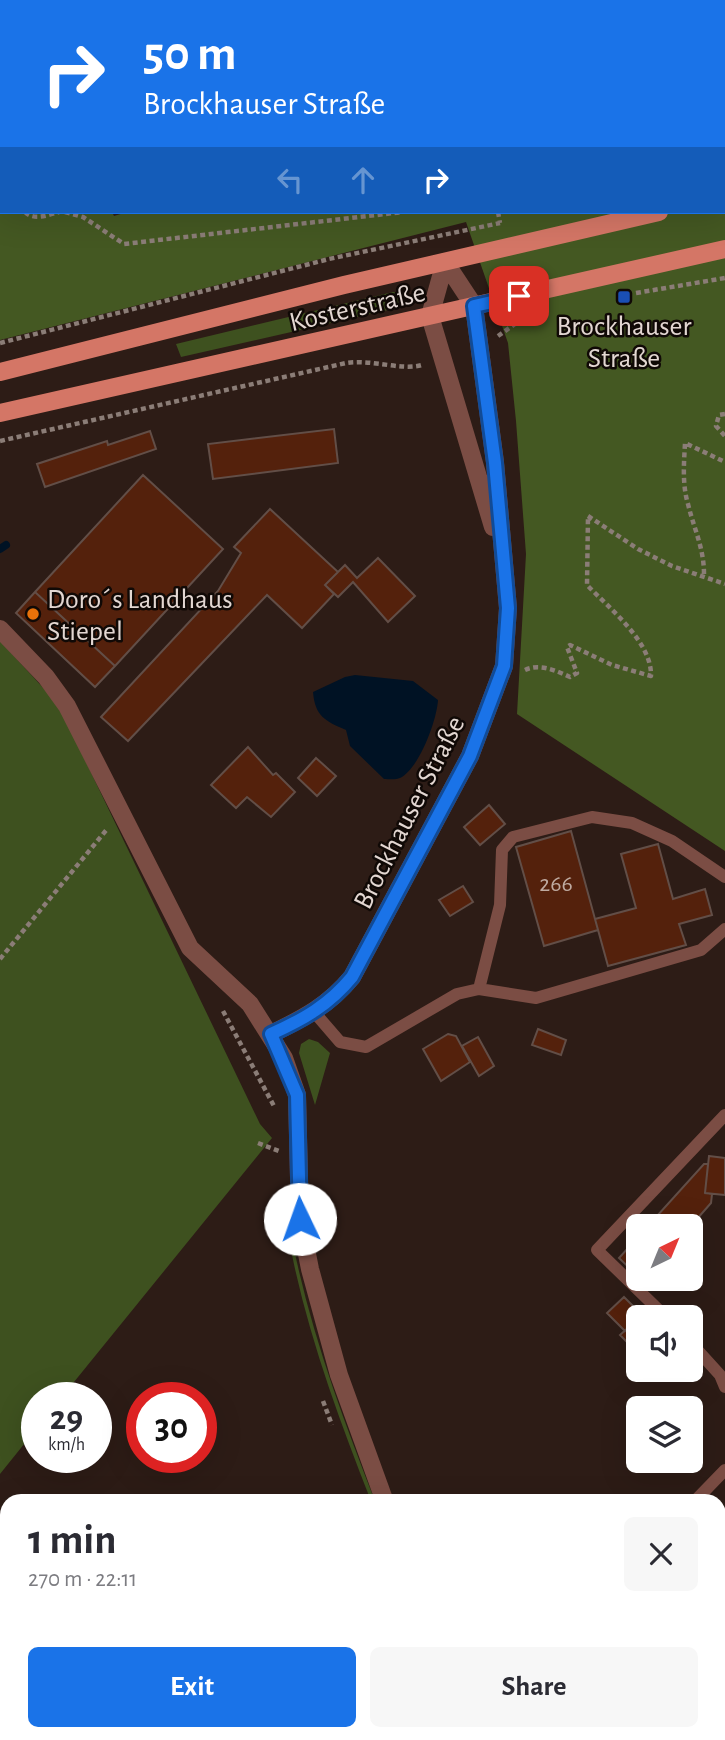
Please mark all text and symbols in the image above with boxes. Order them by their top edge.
icon: right [28,28,119,119]
text: 50 m [143,30,237,79]
text: Brockhauser Straße [143,88,385,120]
icon: left [271,161,309,199]
icon: ahead [344,161,382,199]
icon: right [417,161,455,199]
pin [489,266,549,326]
icon: arrive [500,277,538,315]
street label: Kosterstraße [287,279,428,337]
marker: Brockhauser Straße [616,289,632,305]
place label: Brockhauser Straße [556,313,692,373]
place label: Doro´s Landhaus Stiepel [47,586,233,646]
marker: Doro´s Landhaus Stiepel [25,606,41,622]
street label: Brockhauser Straße [349,712,470,914]
house number: 266 [539,872,573,896]
position arrow [263,1182,337,1256]
north arrow [626,1214,704,1292]
map controls [626,1214,703,1473]
button: sound [626,1305,703,1382]
speed limit sign: 30 [126,1382,217,1473]
button: layers [626,1396,703,1473]
text: 29 [50,1401,83,1436]
text: km/h [48,1436,85,1454]
button: close [624,1517,698,1591]
text: 1 min [28,1519,117,1561]
text: 270 m · 22:11 [28,1568,137,1591]
button: Exit [28,1647,356,1727]
button: Share [370,1647,698,1727]

